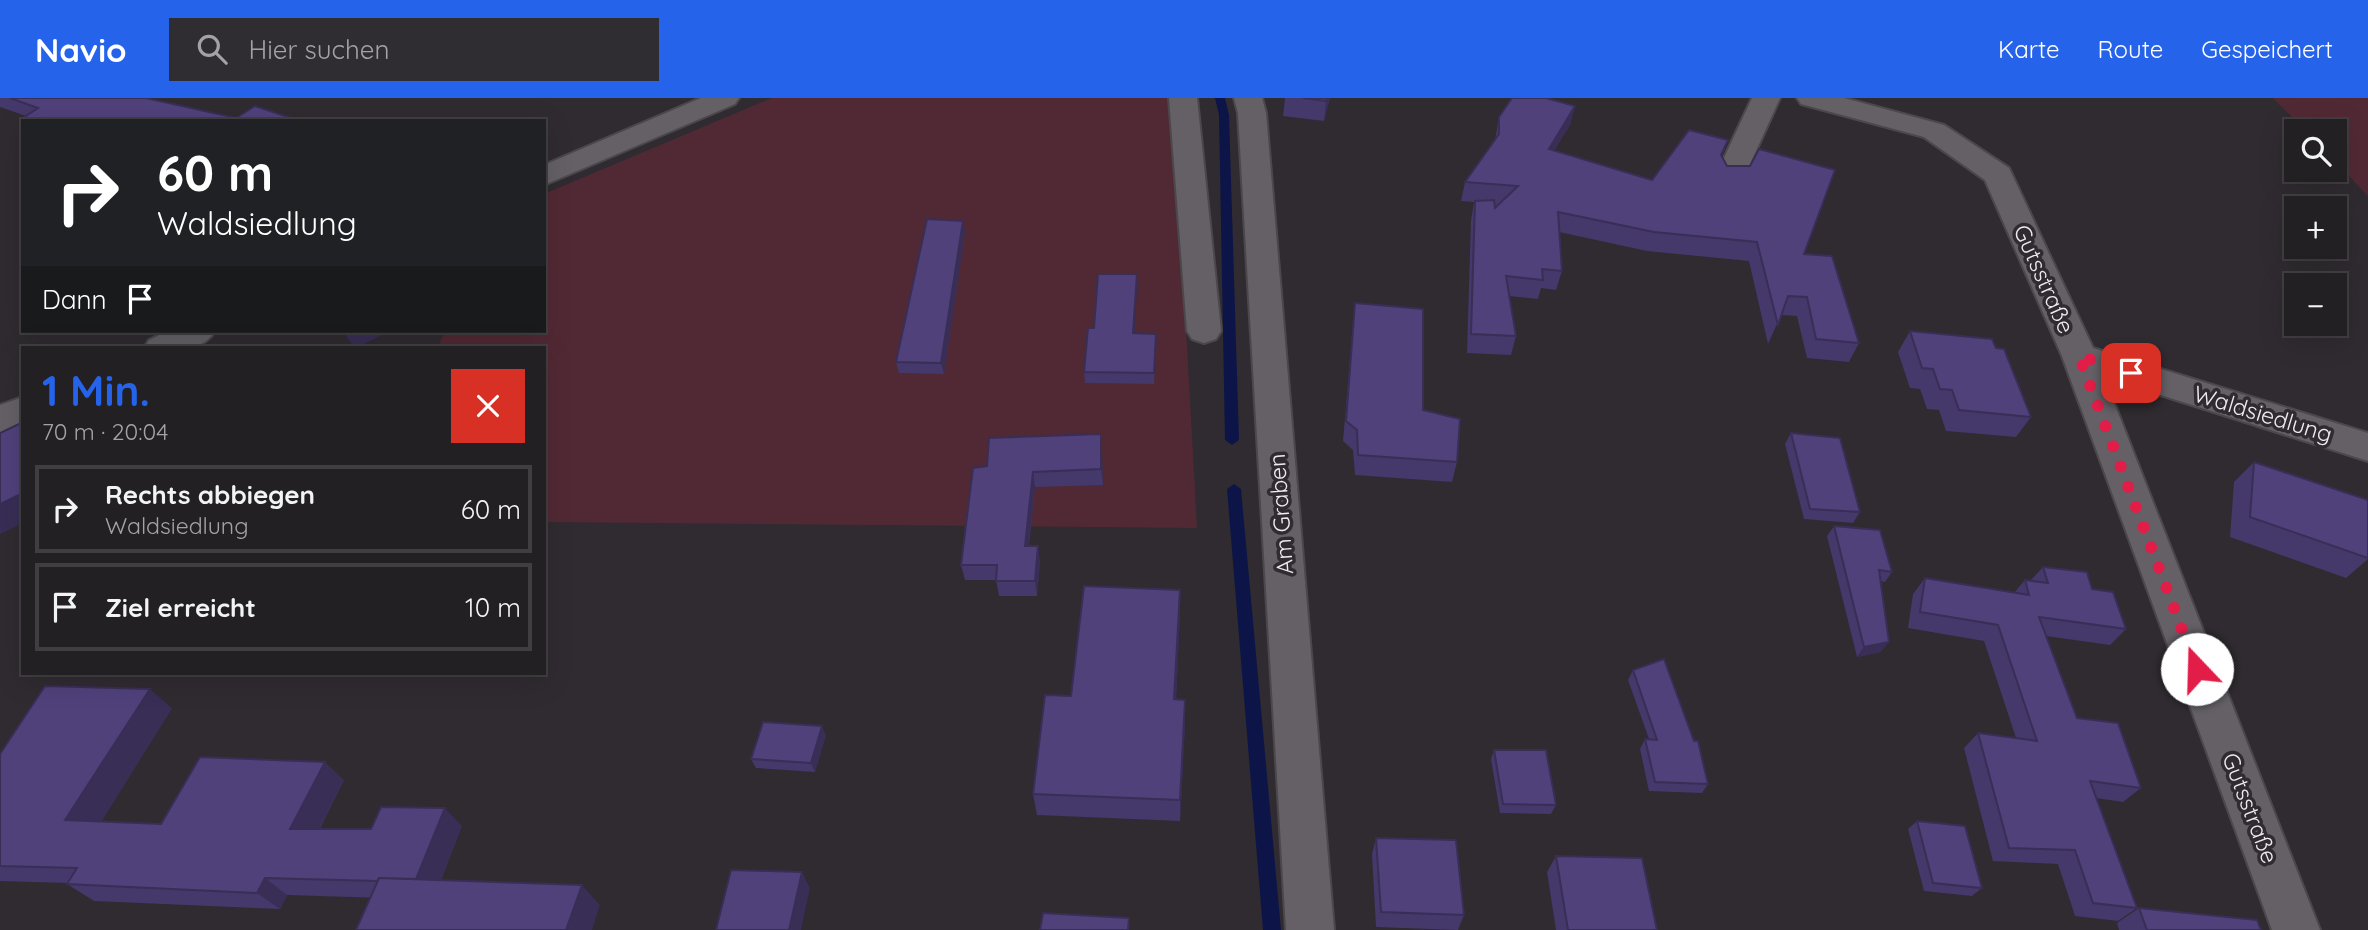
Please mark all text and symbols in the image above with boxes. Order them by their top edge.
search box [169,18,659,81]
text: Navio [35,29,127,70]
icon: search [193,30,231,68]
text: Hier suchen [249,33,390,66]
text: Karte [1998,34,2060,64]
text: Route [2098,34,2163,64]
text: Gespeichert [2201,34,2333,64]
map controls [2284,119,2347,336]
button: search [2284,119,2347,182]
text: 60 m [157,142,273,203]
icon: right [42,147,133,238]
button: + [2284,196,2347,259]
text: Waldsiedlung [157,203,357,243]
street label: Gutsstraße [2008,220,2081,338]
button: − [2284,273,2347,336]
icon: arrive [121,280,159,318]
text: Dann [42,283,107,316]
pin [2101,343,2161,403]
icon: arrive [2112,354,2150,392]
text: 1 Min. [42,364,150,417]
button: close [451,369,525,443]
street label: Waldsiedlung [2190,379,2336,448]
text: 70 m · 20:04 [42,417,168,446]
street label: Am Graben [1262,453,1299,575]
text: Rechts abbiegen [105,478,315,511]
icon: right [46,490,84,528]
text: 60 m [461,493,521,526]
text: Waldsiedlung [105,511,249,540]
icon: arrive [46,588,84,626]
text: Ziel erreicht [105,591,256,624]
text: 10 m [465,591,521,624]
position arrow [2160,632,2234,706]
street label: Gutsstraße [2216,748,2285,867]

